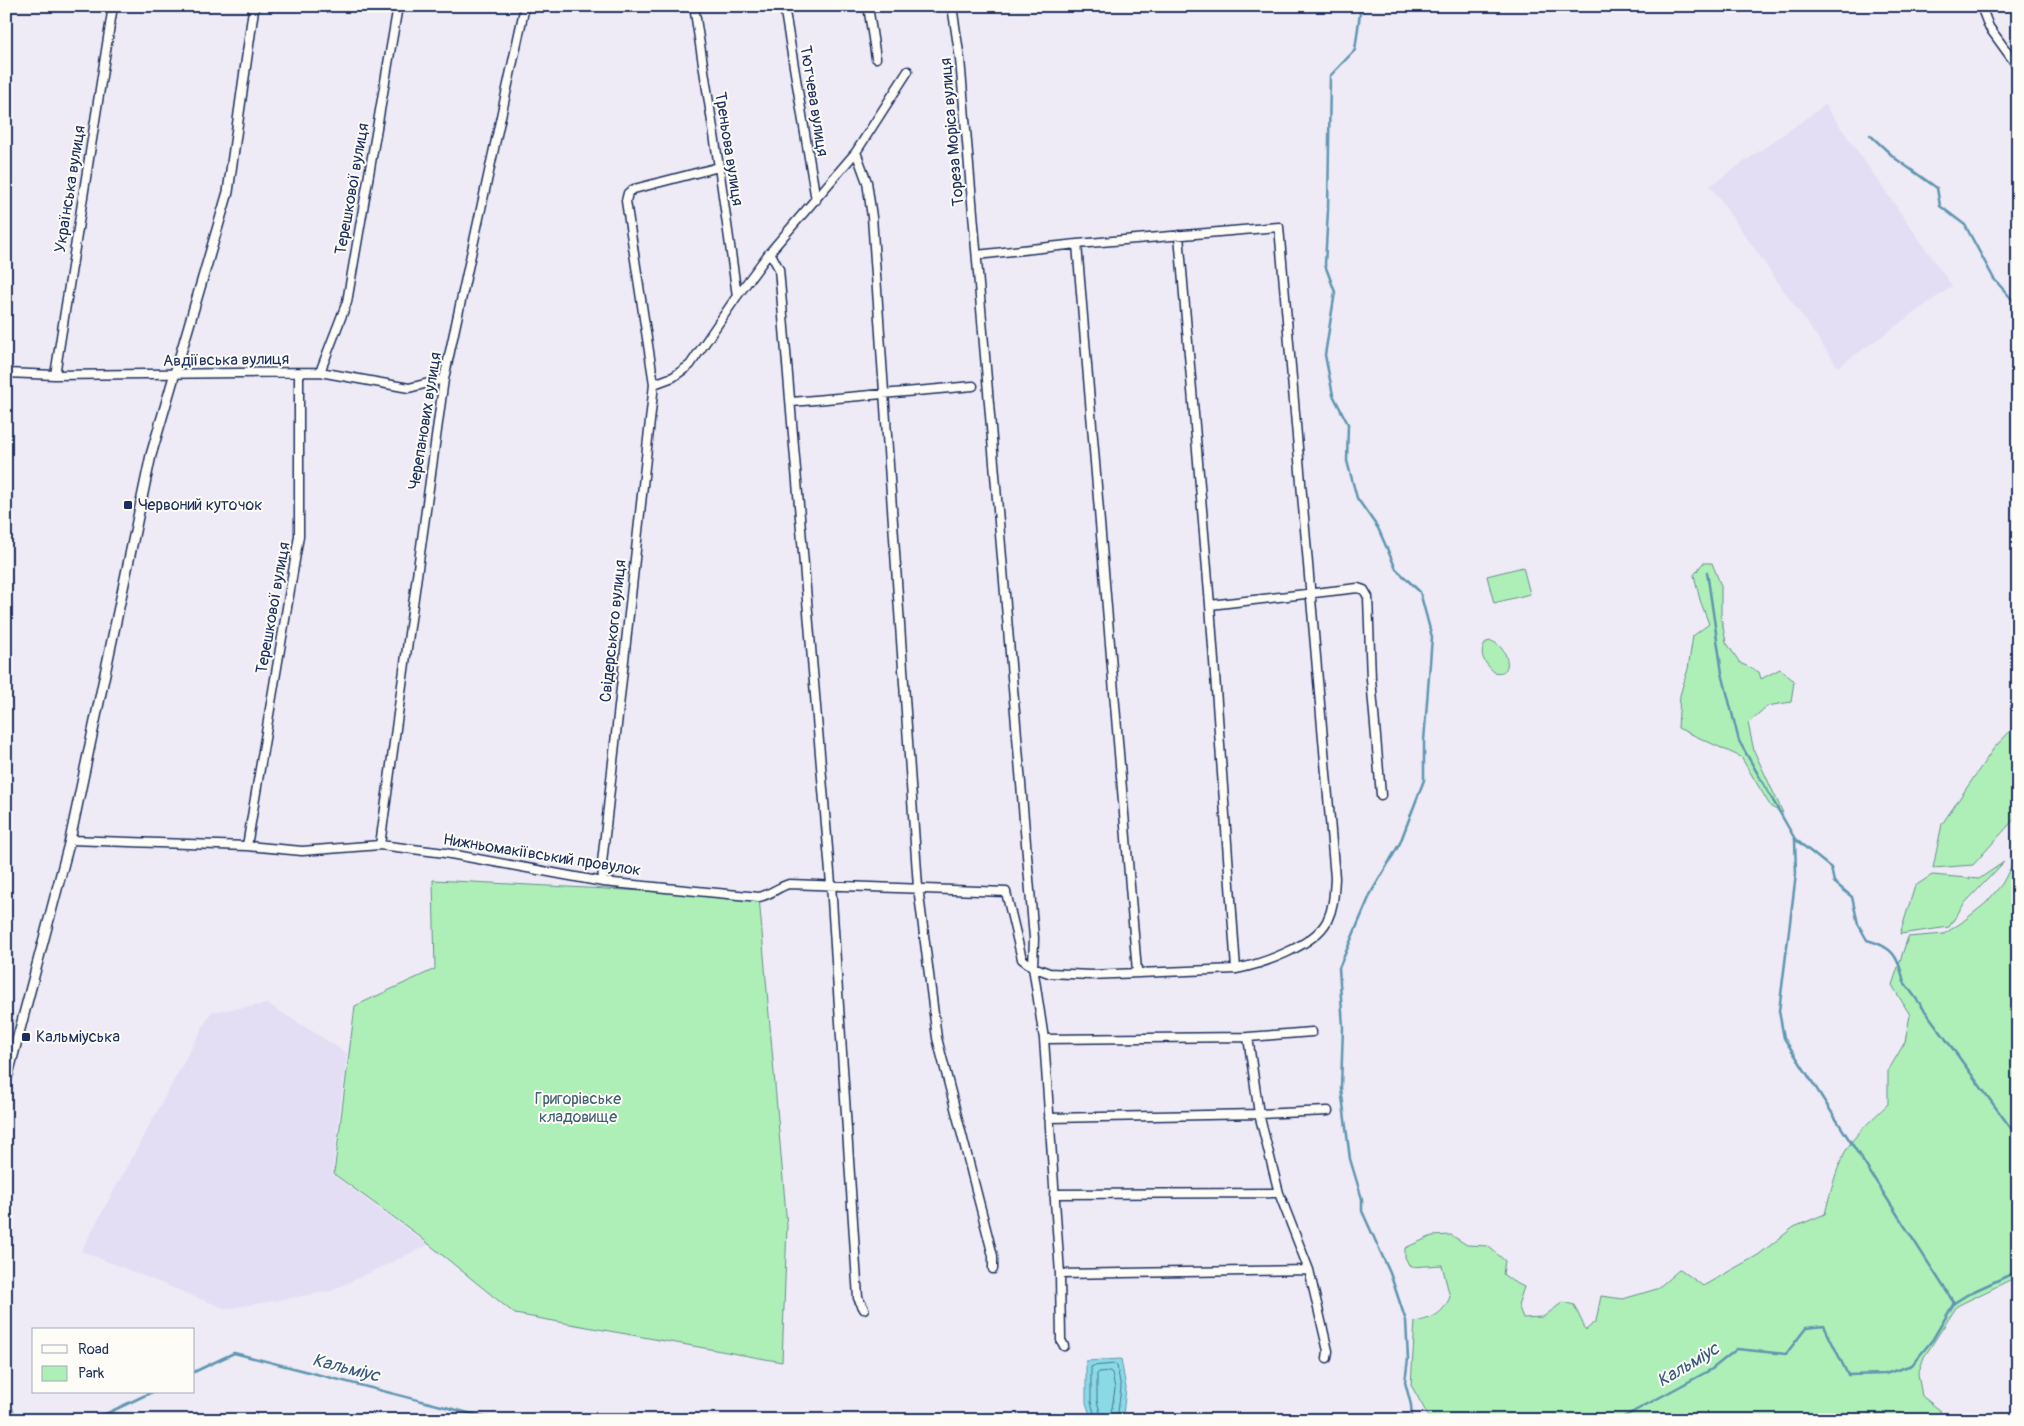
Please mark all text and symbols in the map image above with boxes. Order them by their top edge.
street label: Тютчева вулиця [795,44,833,158]
street label: Тореза Моріса вулиця [936,57,968,207]
street label: Треньова вулиця [710,91,748,207]
street label: Терешкової вулиця [331,122,373,256]
street label: Українська вулиця [50,124,90,254]
street label: Авдіївська вулиця [163,349,289,371]
street label: Черепанових вулиця [404,351,446,491]
place label: Червоний куточок [138,495,262,515]
marker: Червоний куточок [122,499,134,511]
street label: Терешкової вулиця [252,541,294,675]
street label: Свiдерського вулиця [596,559,630,703]
street label: Нижньомакіївський провулок [442,829,642,881]
place label: Кальміуська [36,1027,120,1047]
marker: Кальміуська [20,1031,32,1043]
park label: Григорівське кладовище [535,1089,621,1127]
legend [32,1328,195,1394]
water label: Кальміус [1653,1337,1724,1392]
text: Road [78,1340,109,1359]
water label: Кальміус [310,1349,383,1388]
text: Park [78,1364,105,1383]

